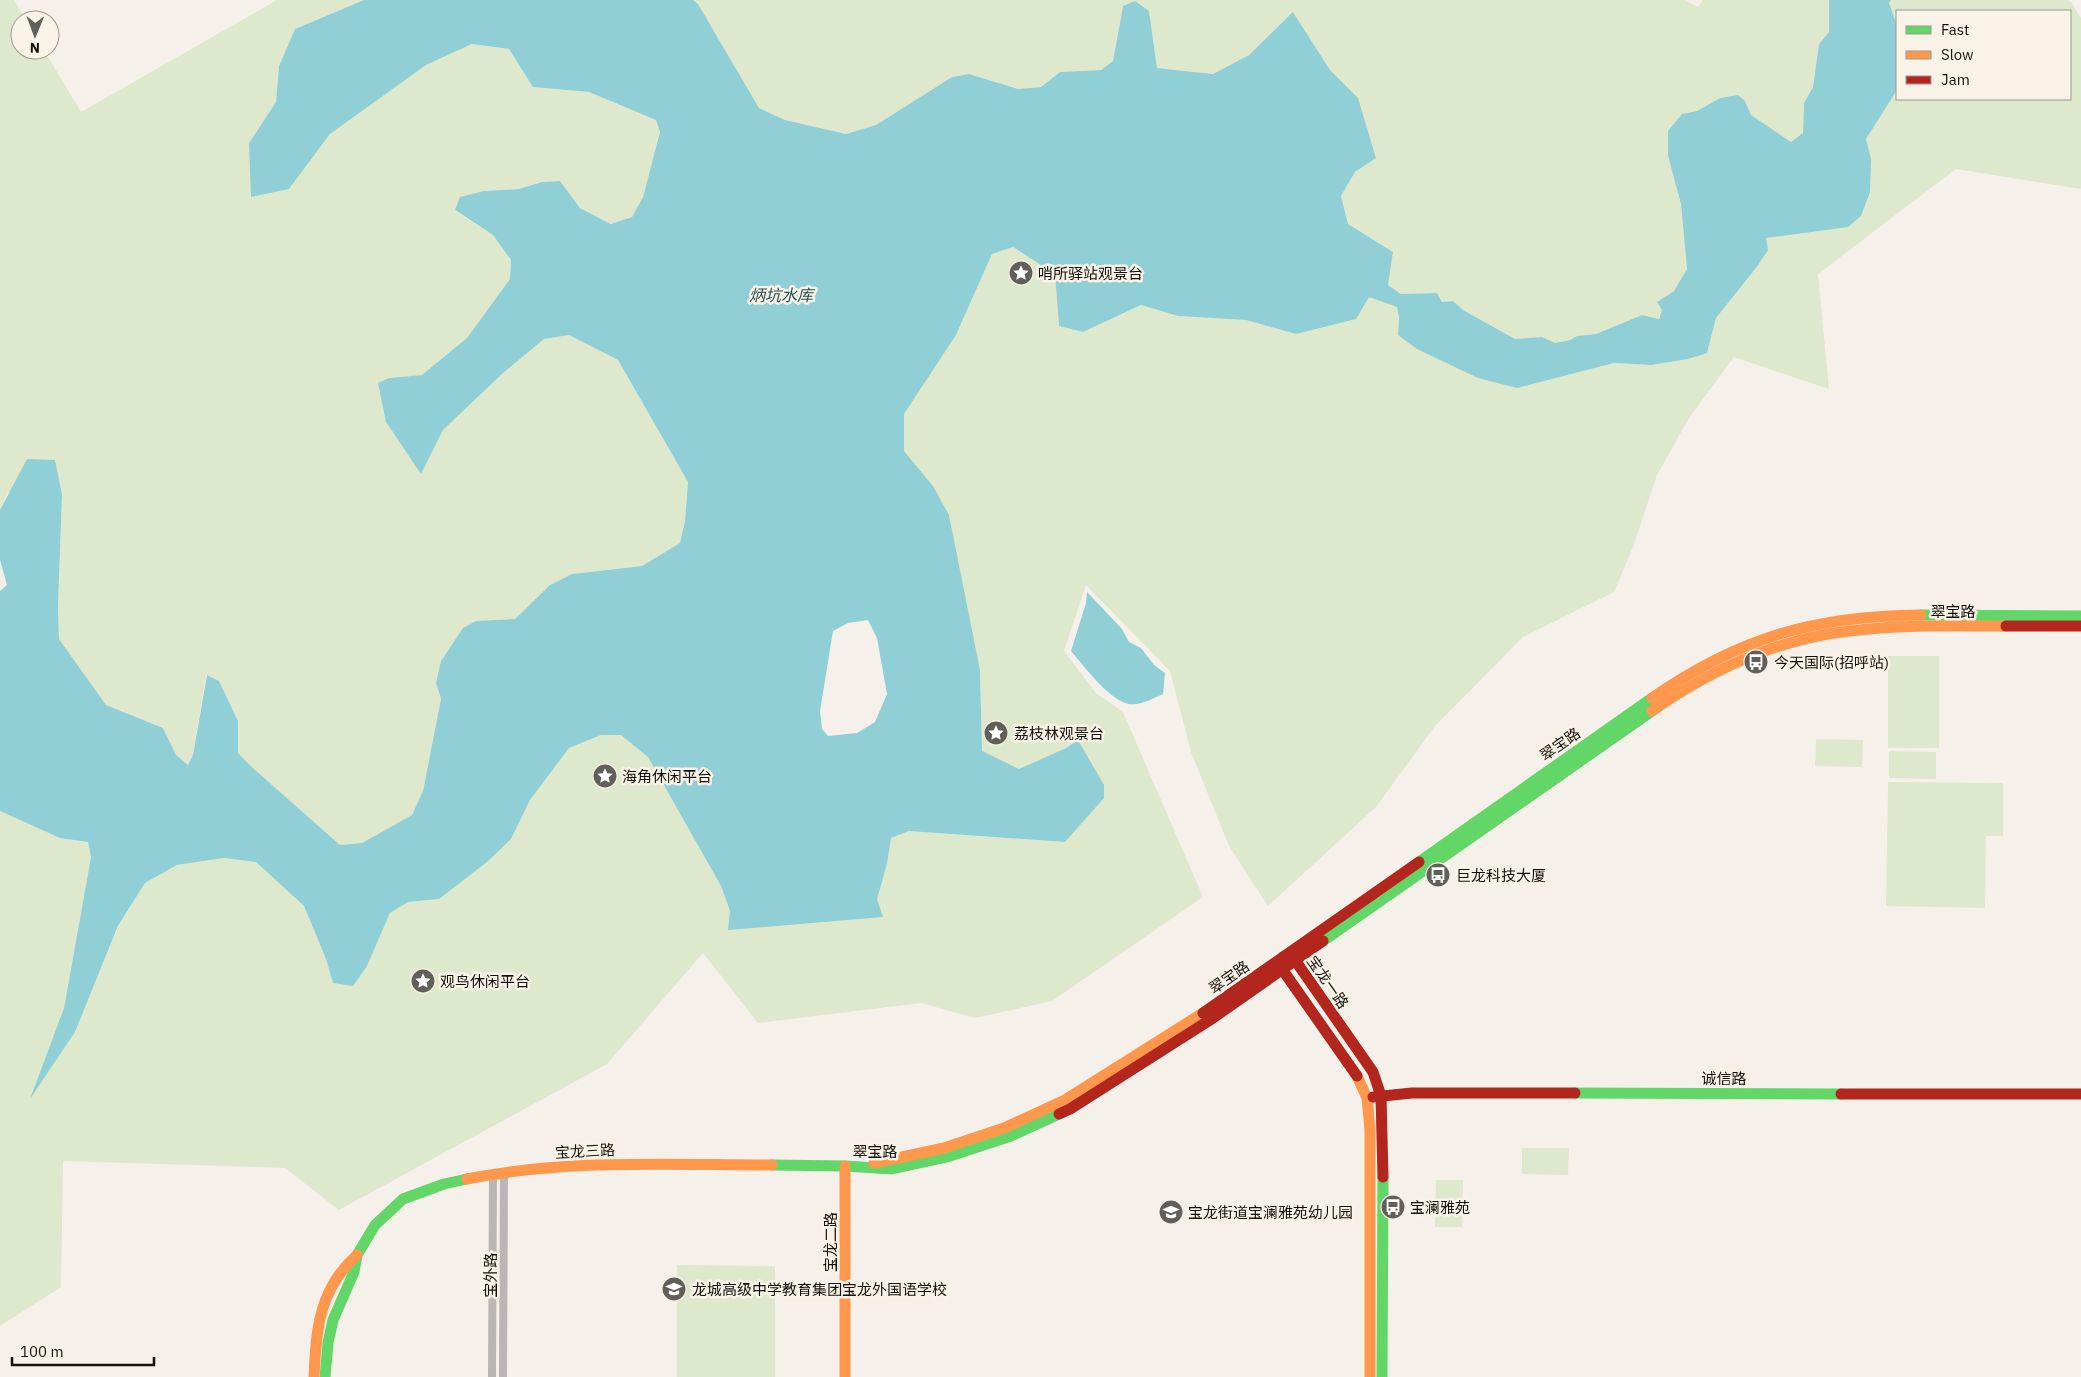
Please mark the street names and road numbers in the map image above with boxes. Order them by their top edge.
street label: 翠宝路 [1930,602,1976,621]
street label: 翠宝路 [1536,723,1584,765]
street label: 宝龙一路 [1303,952,1353,1012]
street label: 翠宝路 [1205,956,1253,998]
street label: 诚信路 [1701,1069,1747,1088]
street label: 宝龙三路 [555,1140,615,1162]
street label: 翠宝路 [852,1142,898,1161]
street label: 宝龙二路 [821,1212,840,1272]
street label: 宝外路 [481,1252,500,1298]

